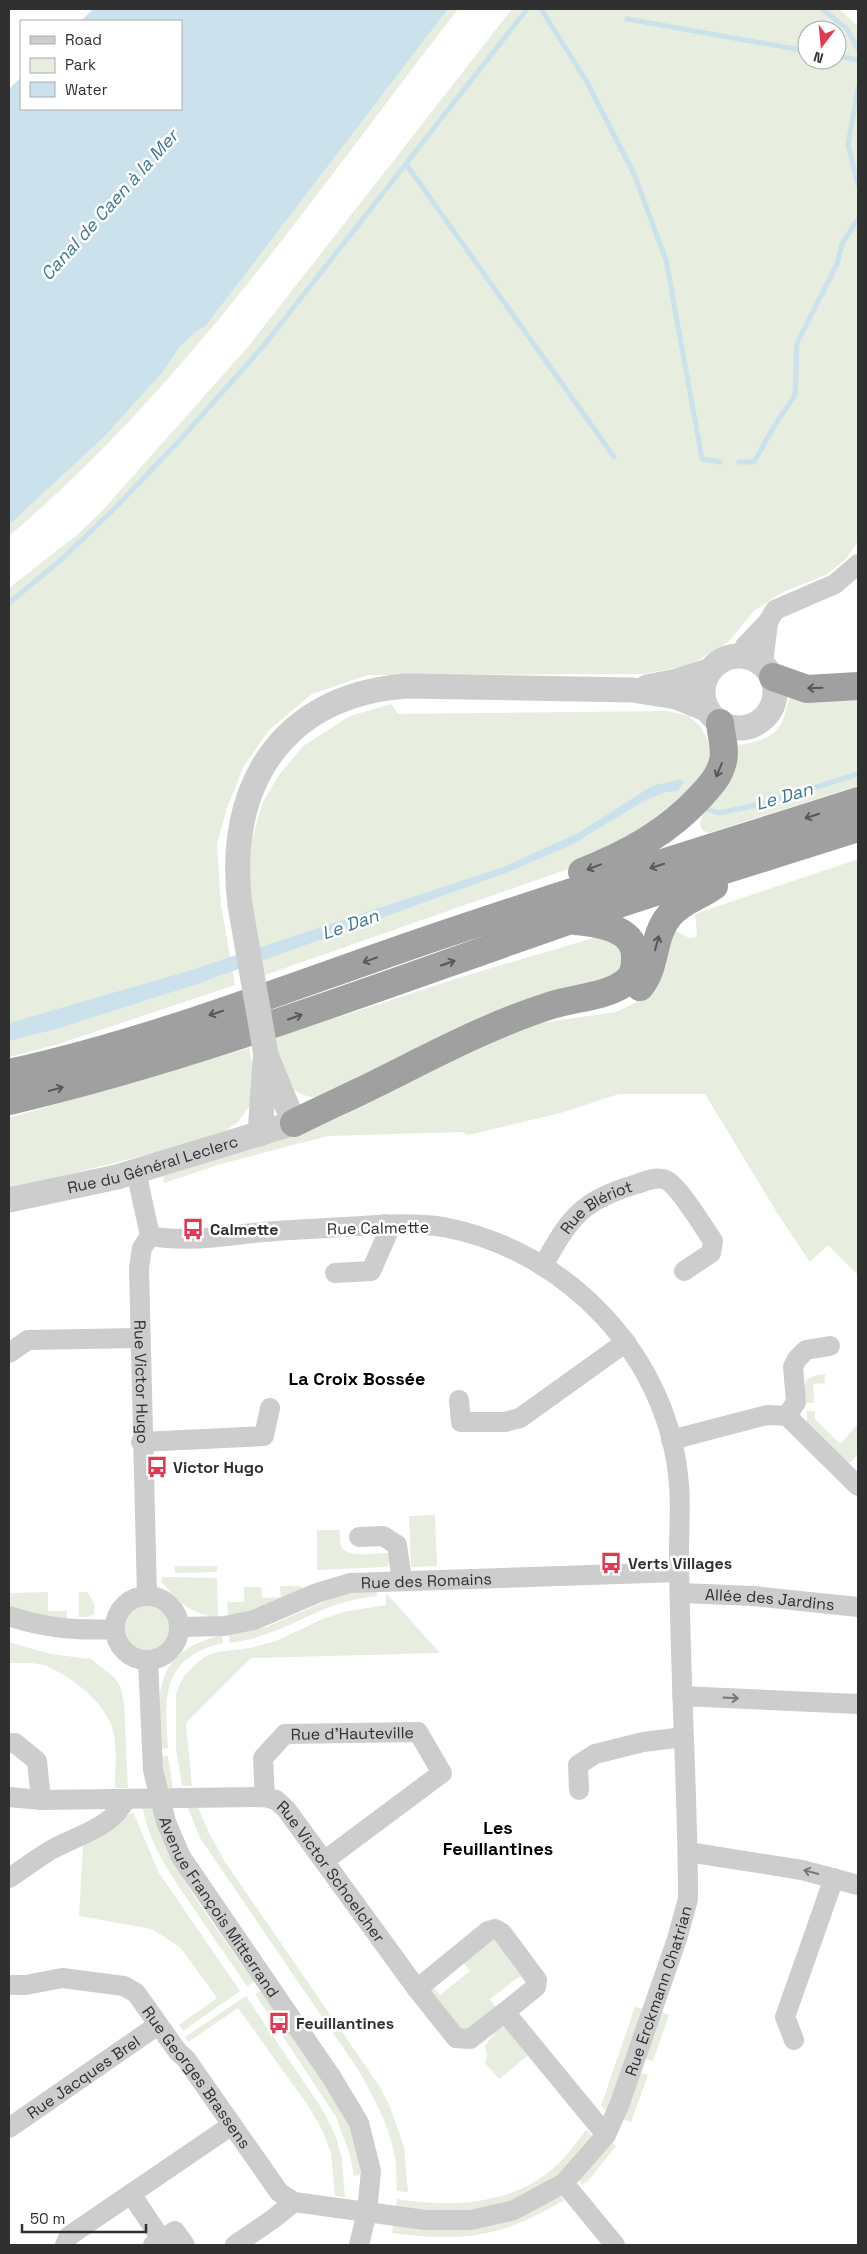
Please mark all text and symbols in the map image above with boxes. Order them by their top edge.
legend [20,20,182,110]
north arrow [797,20,847,70]
text: Road [65,30,102,49]
text: N [811,48,825,67]
text: Park [65,55,96,74]
text: Water [65,80,108,99]
water label: Canal de Caen à la Mer [35,123,184,285]
one-way arrow [807,683,823,693]
one-way arrow [714,762,724,777]
water label: Le Dan [753,777,816,815]
one-way arrow [804,811,820,821]
one-way arrow [650,861,666,871]
one-way arrow [586,863,602,872]
water label: Le Dan [319,903,382,944]
one-way arrow [653,936,662,952]
one-way arrow [363,956,378,965]
one-way arrow [440,958,456,967]
one-way arrow [209,1009,225,1018]
one-way arrow [287,1011,303,1021]
one-way arrow [48,1084,64,1094]
street label: Rue du Général Leclerc [65,1130,240,1198]
street label: Rue Blériot [555,1176,635,1238]
bus stop icon: Calmette [180,1216,206,1242]
street label: Rue Calmette [327,1217,429,1239]
place label: Calmette [210,1219,278,1240]
street label: Rue Victor Hugo [130,1320,154,1444]
district label: La Croix Bossée [289,1367,425,1390]
bus stop icon: Victor Hugo [144,1454,170,1480]
place label: Victor Hugo [173,1457,264,1478]
bus stop icon: Verts Villages [598,1550,624,1576]
place label: Verts Villages [628,1553,732,1574]
street label: Rue des Romains [361,1568,492,1593]
street label: Allée des Jardins [705,1584,836,1615]
one-way arrow [722,1693,739,1703]
street label: Rue d'Hauteville [291,1722,414,1744]
street label: Rue Victor Schoelcher [273,1796,390,1947]
street label: Avenue François Mitterrand [155,1814,284,2001]
district label: Les Feuillantines [443,1816,553,1860]
one-way arrow [804,1867,820,1877]
street label: Rue Erckmann Chatrian [620,1903,696,2079]
street label: Rue Georges Brassens [138,2002,256,2152]
bus stop icon: Feuillantines [266,2010,292,2036]
place label: Feuillantines [296,2013,394,2034]
street label: Rue Jacques Brel [22,2030,144,2123]
scale bar [22,2202,146,2234]
text: 50 m [30,2209,65,2228]

